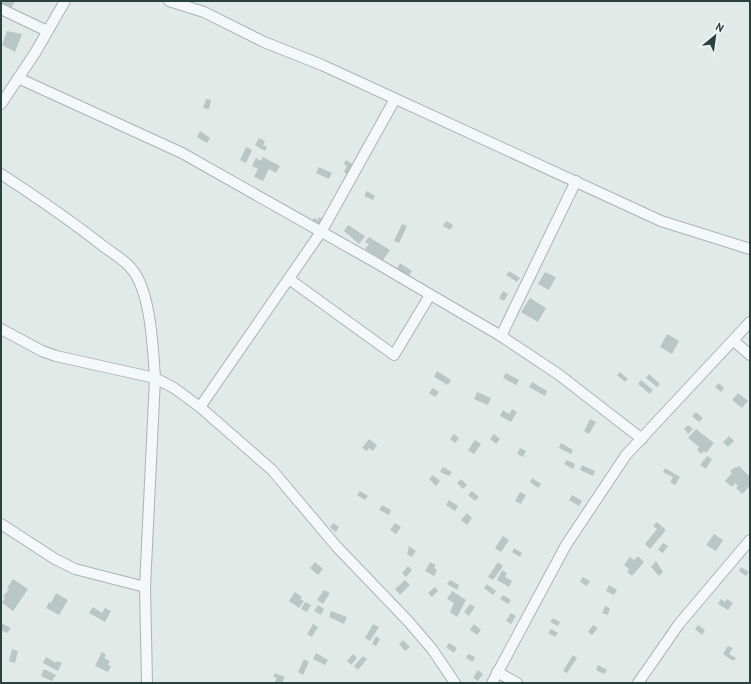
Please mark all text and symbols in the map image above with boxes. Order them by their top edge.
north arrow [695,16,735,56]
text: N [713,19,726,35]

